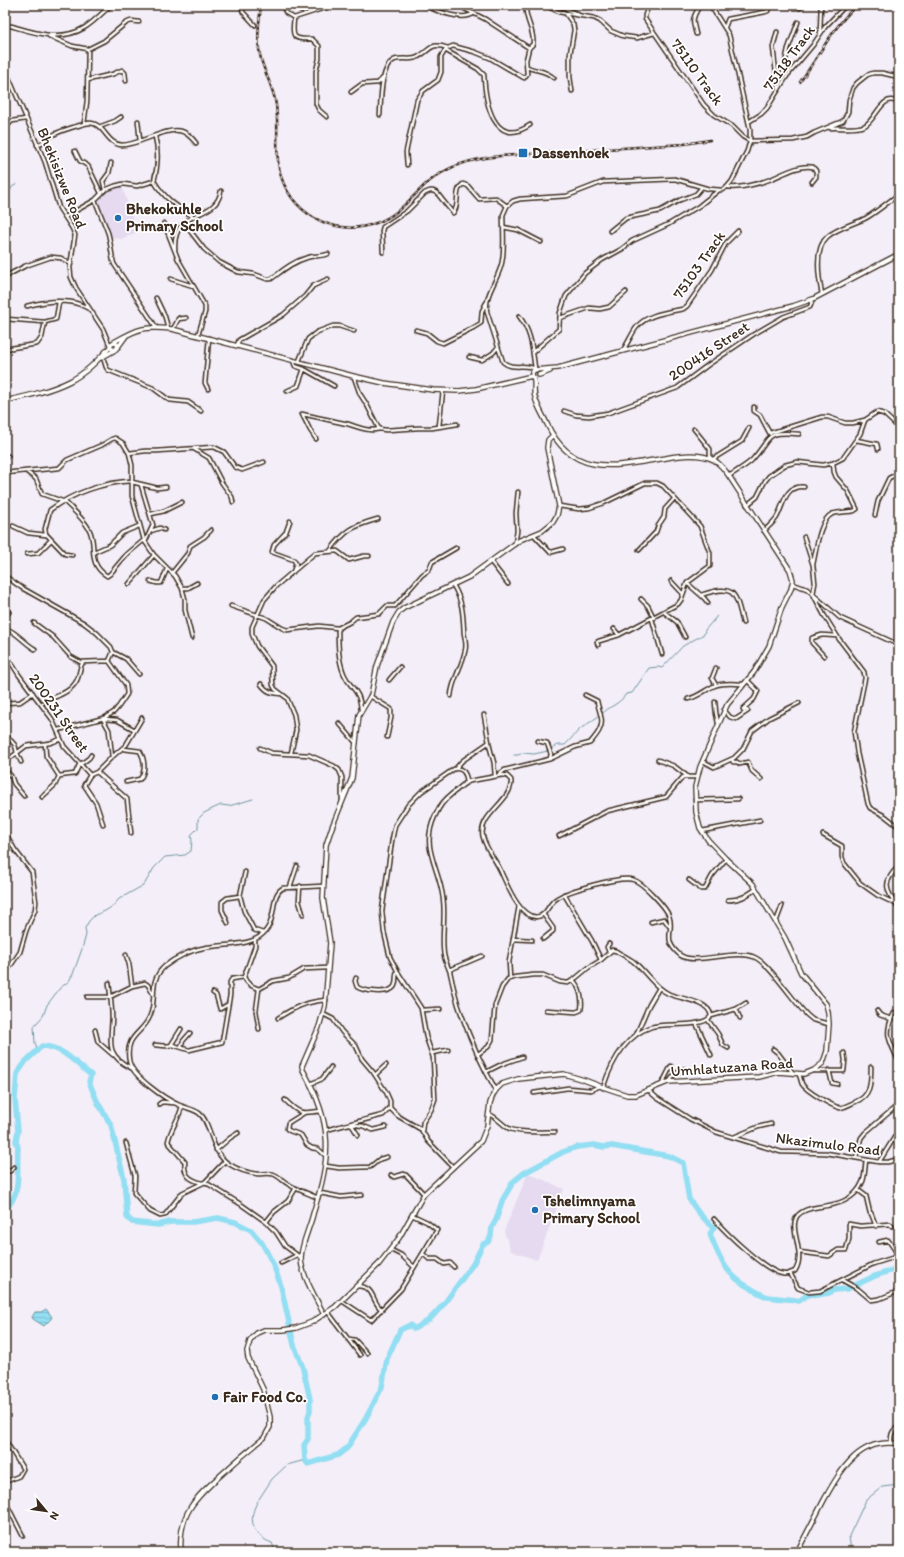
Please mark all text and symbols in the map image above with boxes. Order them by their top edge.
street label: 75118 Track [759,22,819,94]
street label: 75110 Track [667,35,727,109]
street label: Bhekisizwe Road [34,125,90,231]
place label: Dassenhoek [532,144,610,162]
marker: Dassenhoek [517,147,529,159]
place label: Bhekokuhle Primary School [126,200,224,236]
marker: Bhekokuhle Primary School [113,213,123,223]
street label: 75103 Track [669,227,729,302]
street label: 200416 Street [665,317,753,385]
street label: 200231 Street [25,670,93,756]
street label: Umhlatuzana Road [670,1054,795,1080]
street label: Nkazimulo Road [775,1129,881,1159]
place label: Tshelimnyama Primary School [542,1192,641,1228]
marker: Tshelimnyama Primary School [530,1205,540,1215]
place label: Fair Food Co. [223,1388,307,1406]
marker: Fair Food Co. [210,1392,220,1402]
north arrow [26,1491,66,1531]
text: N [47,1509,62,1522]

